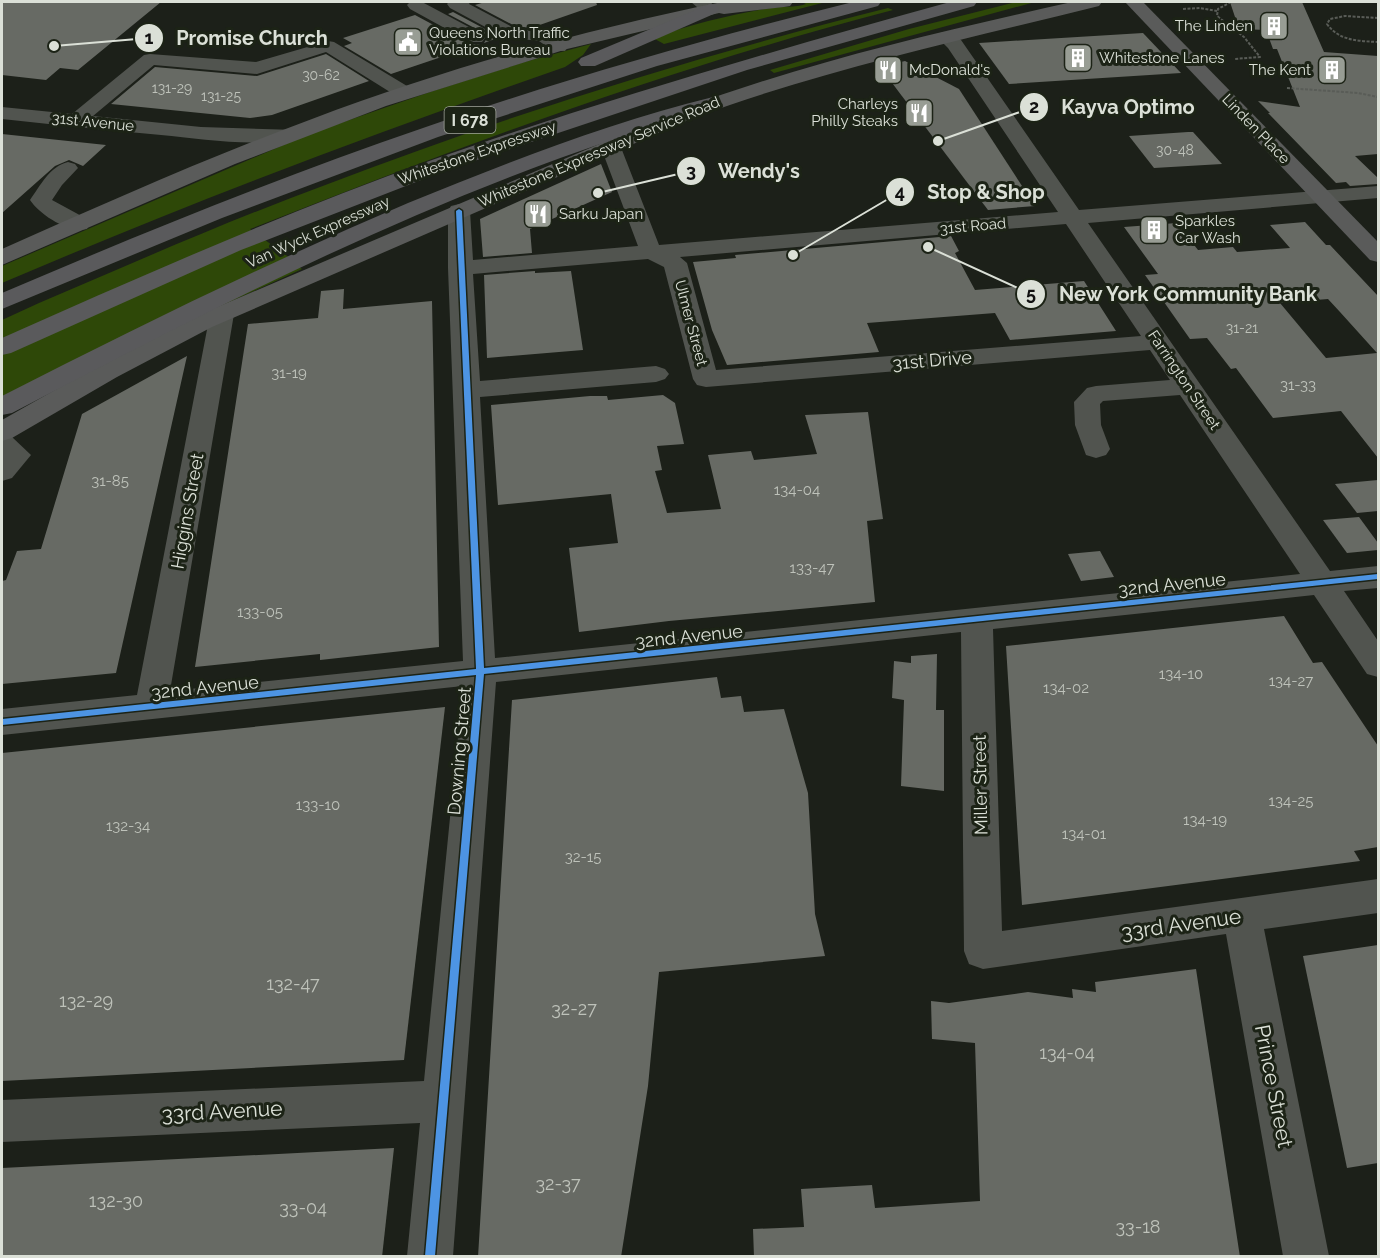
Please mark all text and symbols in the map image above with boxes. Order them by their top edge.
building icon: The Linden [1258,10,1290,42]
place label: The Linden [1175,17,1253,35]
callout: Promise Church [134,19,340,57]
place label: Queens North Traffic Violations Bureau [429,24,570,59]
text: Promise Church [176,26,328,50]
public building icon: Queens North Traffic Violations Bureau [392,26,424,58]
text: 1 [145,27,154,48]
building icon: Whitestone Lanes [1062,42,1094,74]
place label: Whitestone Lanes [1099,49,1225,67]
restaurant icon: McDonald's [872,54,904,86]
building icon: The Kent [1316,54,1348,86]
place label: McDonald's [909,61,990,79]
place label: The Kent [1249,61,1311,79]
house number: 30-62 [302,67,340,83]
house number: 131-29 [152,80,192,96]
house number: 131-25 [201,88,241,104]
callout: Kayva Optimo [1019,88,1207,126]
street label: Linden Place [1218,90,1294,168]
street label: Whitestone Expressway Service Road [475,93,723,211]
place label: Charleys Philly Steaks [811,95,898,130]
text: Kayva Optimo [1061,95,1195,119]
text: 2 [1029,96,1039,117]
restaurant icon: Charleys Philly Steaks [903,97,935,129]
road number: I 678 [444,107,496,133]
street label: 31st Avenue [51,109,135,135]
street label: Whitestone Expressway [396,117,558,189]
house number: 30-48 [1156,142,1194,158]
callout: Wendy's [676,152,812,190]
text: Wendy's [718,159,800,183]
text: 3 [686,160,696,181]
callout: Stop & Shop [885,173,1057,211]
text: Stop & Shop [927,180,1045,204]
text: 4 [895,181,905,202]
street label: Van Wyck Expressway [243,192,393,272]
restaurant icon: Sarku Japan [522,198,554,230]
place label: Sarku Japan [559,205,643,223]
place label: Sparkles Car Wash [1175,212,1241,247]
street label: 31st Road [939,214,1007,238]
building icon: Sparkles Car Wash [1138,214,1170,246]
callout: New York Community Bank [1016,275,1330,313]
street label: Ulmer Street [671,278,711,368]
text: New York Community Bank [1059,282,1318,306]
text: 5 [1026,283,1036,304]
house number: 31-21 [1226,320,1258,336]
street label: Farrington Street [1144,327,1224,433]
street label: 31st Drive [891,346,973,374]
house number: 31-19 [271,364,307,382]
house number: 31-33 [1280,376,1316,394]
street label: Higgins Street [166,452,208,570]
house number: 31-85 [91,472,129,490]
house number: 134-04 [774,481,820,499]
house number: 133-47 [790,559,834,577]
street label: 32nd Avenue [1117,568,1227,600]
house number: 133-05 [237,603,283,621]
street label: 32nd Avenue [634,620,744,652]
house number: 134-10 [1159,665,1203,683]
street label: 32nd Avenue [150,671,260,703]
house number: 134-27 [1269,672,1313,690]
house number: 134-02 [1043,679,1089,697]
street label: Downing Street [443,686,475,816]
street label: Miller Street [969,735,991,835]
house number: 134-25 [1269,792,1313,810]
house number: 133-10 [296,796,340,814]
house number: 134-19 [1183,811,1227,829]
house number: 132-34 [106,817,150,835]
house number: 134-01 [1062,825,1107,843]
house number: 32-15 [565,848,601,866]
street label: 33rd Avenue [1119,903,1243,945]
house number: 132-47 [266,973,320,994]
house number: 132-29 [59,990,113,1011]
house number: 32-27 [551,998,597,1019]
street label: Prince Street [1250,1022,1298,1150]
house number: 134-04 [1039,1042,1095,1063]
street label: 33rd Avenue [161,1095,283,1127]
house number: 32-37 [535,1173,581,1194]
house number: 132-30 [89,1190,143,1211]
house number: 33-04 [279,1197,327,1218]
house number: 33-18 [1115,1216,1161,1237]

